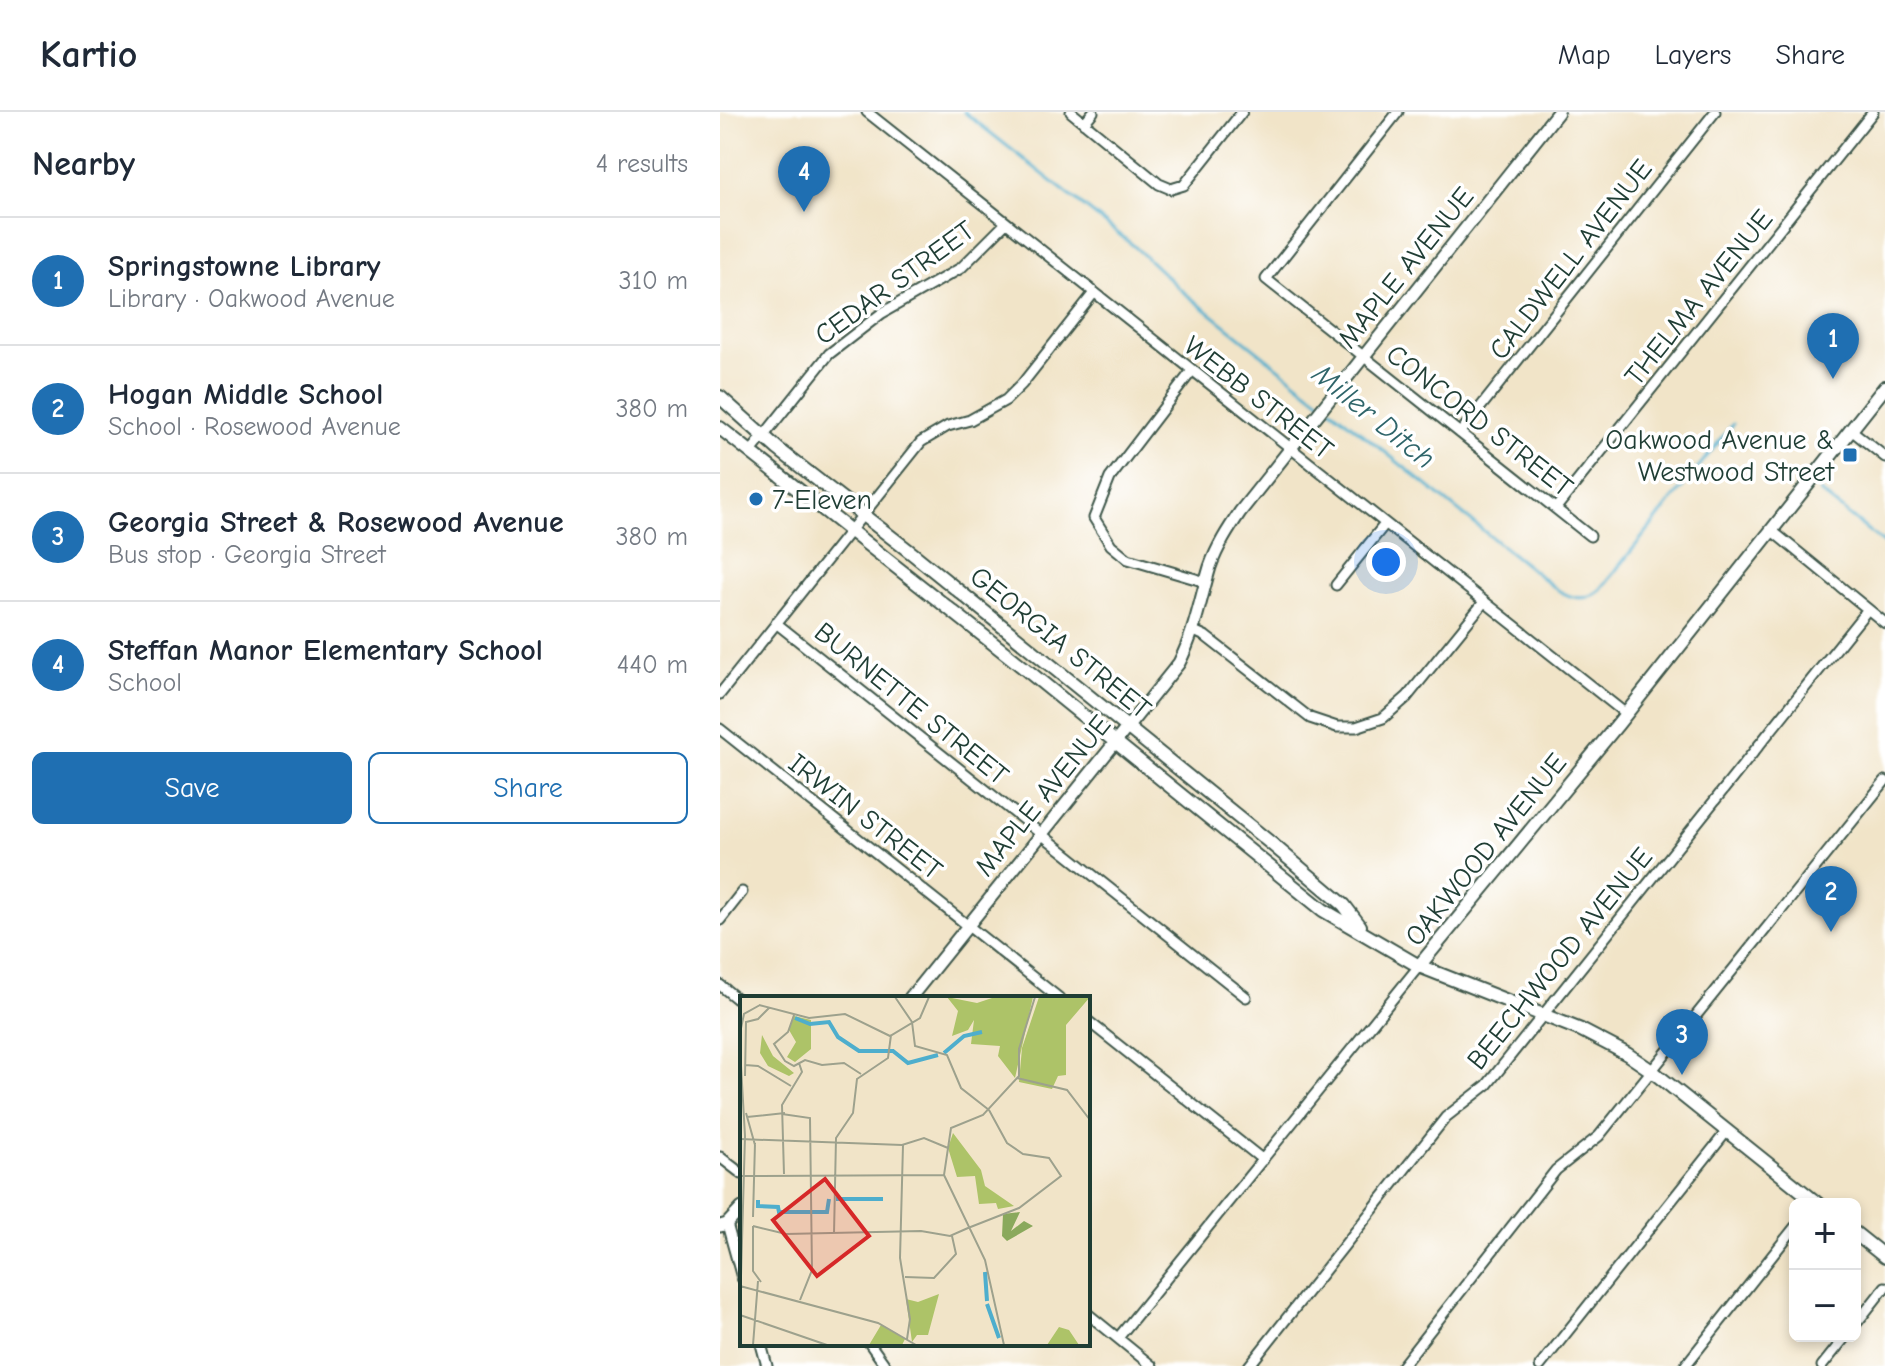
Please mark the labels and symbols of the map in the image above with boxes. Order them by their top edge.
pin: 4 [778,146,830,212]
street label: CALDWELL AVENUE [1483,153,1659,366]
street label: MAPLE AVENUE [1331,181,1480,354]
street label: THELMA AVENUE [1618,203,1779,392]
street label: CEDAR STREET [809,214,981,351]
pin: 1 [1807,313,1859,379]
street label: WEBB STREET [1177,330,1340,466]
street label: CONCORD STREET [1380,338,1579,504]
water label: Miller Ditch [1305,356,1442,476]
place label: Oakwood Avenue & Westwood Street [1605,424,1835,488]
marker: Oakwood Avenue & Westwood Street [1841,446,1859,464]
place label: 7-Eleven [772,484,872,516]
marker: 7-Eleven [747,490,765,508]
your location [1366,542,1406,582]
street label: GEORGIA STREET [964,560,1157,726]
street label: BURNETTE STREET [808,616,1015,792]
street label: MAPLE AVENUE [968,709,1117,882]
street label: IRWIN STREET [782,747,949,887]
street label: OAKWOOD AVENUE [1399,747,1573,952]
street label: BEECHWOOD AVENUE [1460,841,1659,1076]
pin: 2 [1805,866,1857,932]
inset map [740,996,1090,1346]
pin: 3 [1656,1009,1708,1075]

